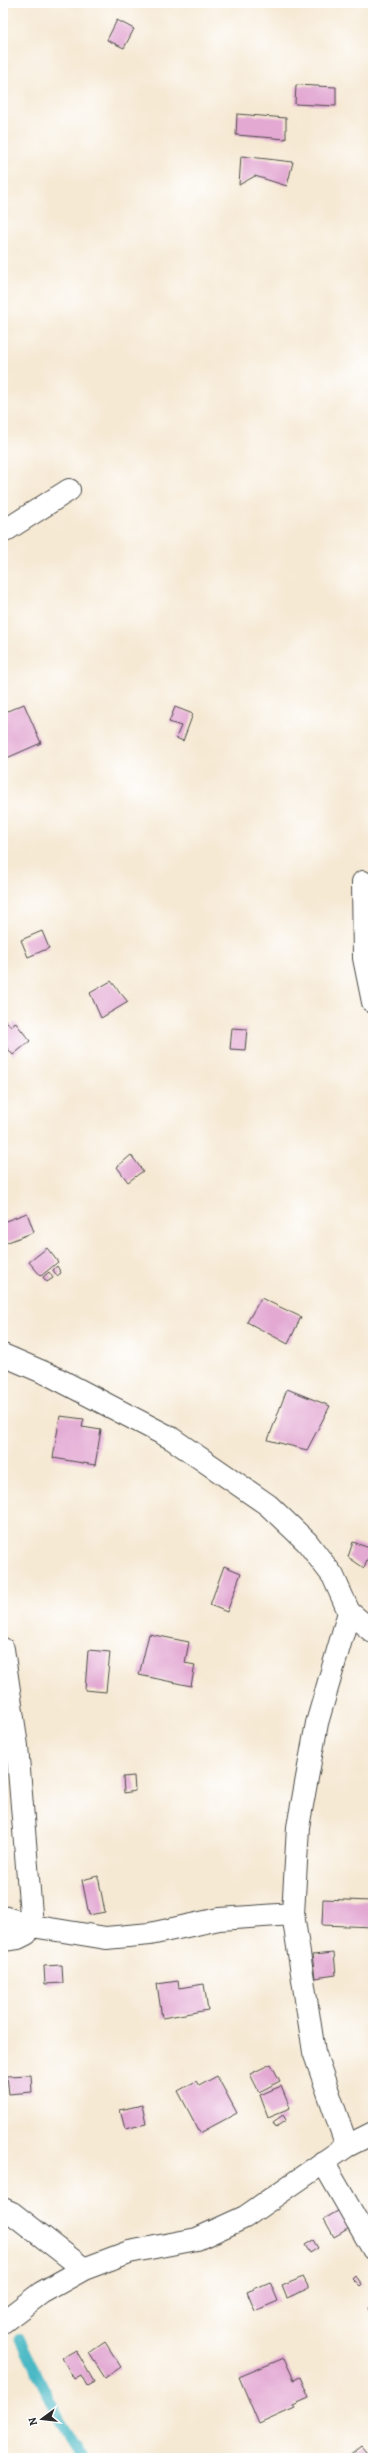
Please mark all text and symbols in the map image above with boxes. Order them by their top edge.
north arrow [22,2399,62,2439]
text: N [25,2416,41,2427]

